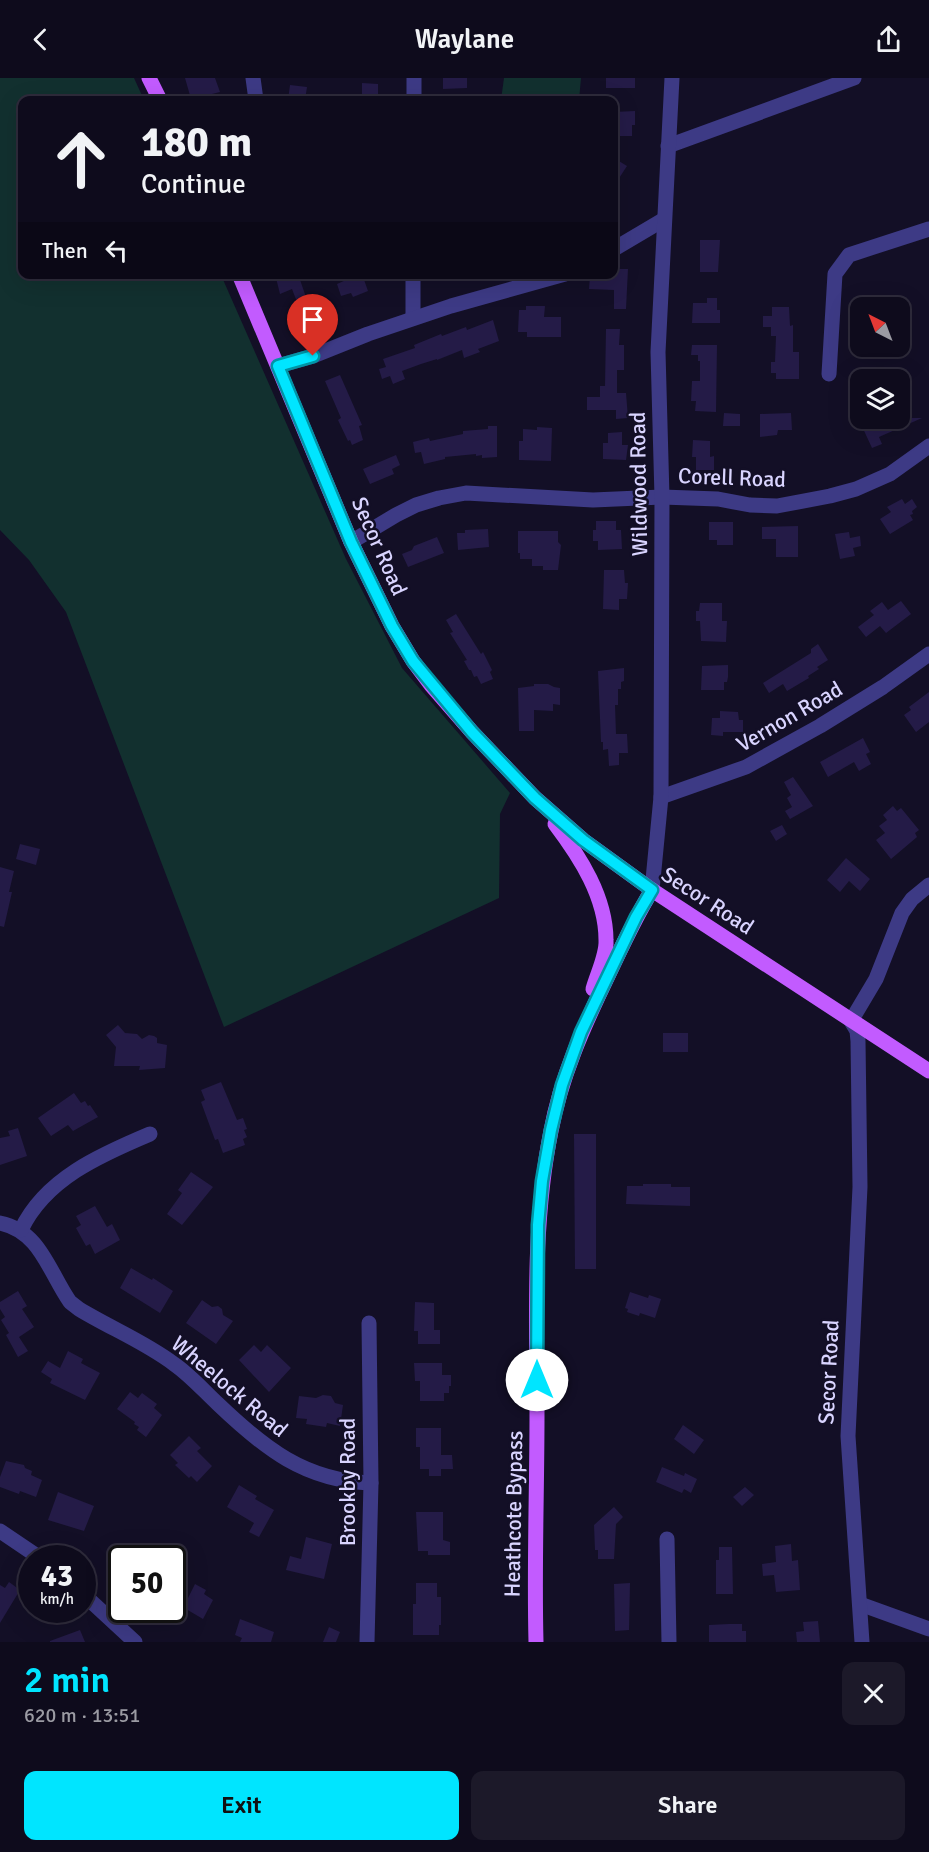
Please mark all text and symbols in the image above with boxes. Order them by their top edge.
icon: back [24,23,57,56]
text: Waylane [415,23,514,56]
icon: share [872,23,905,56]
text: 180 m [141,117,252,168]
icon: ahead [42,120,120,198]
text: Continue [141,168,246,201]
icon: left [100,234,133,267]
text: Then [42,237,88,264]
pin [287,294,338,356]
north arrow [850,297,910,357]
map controls [850,297,910,429]
icon: arrive [296,303,329,336]
button: layers [850,369,910,429]
street label: Wildwood Road [624,411,653,557]
street label: Corell Road [678,462,786,493]
street label: Secor Road [346,493,413,600]
street label: Vernon Road [731,675,847,758]
street label: Secor Road [656,861,759,940]
street label: Secor Road [812,1319,845,1425]
street label: Wheelock Road [166,1330,293,1443]
position arrow [505,1348,569,1412]
street label: Brookby Road [334,1418,361,1546]
street label: Heathcote Bypass [499,1430,528,1598]
speed limit sign: 50 [108,1545,186,1623]
text: 43 [41,1558,73,1595]
text: km/h [40,1590,74,1608]
text: 2 min [24,1658,110,1703]
button: close [842,1662,905,1725]
text: 620 m · 13:51 [24,1703,140,1728]
button: Exit [24,1771,459,1840]
button: Share [471,1771,905,1840]

